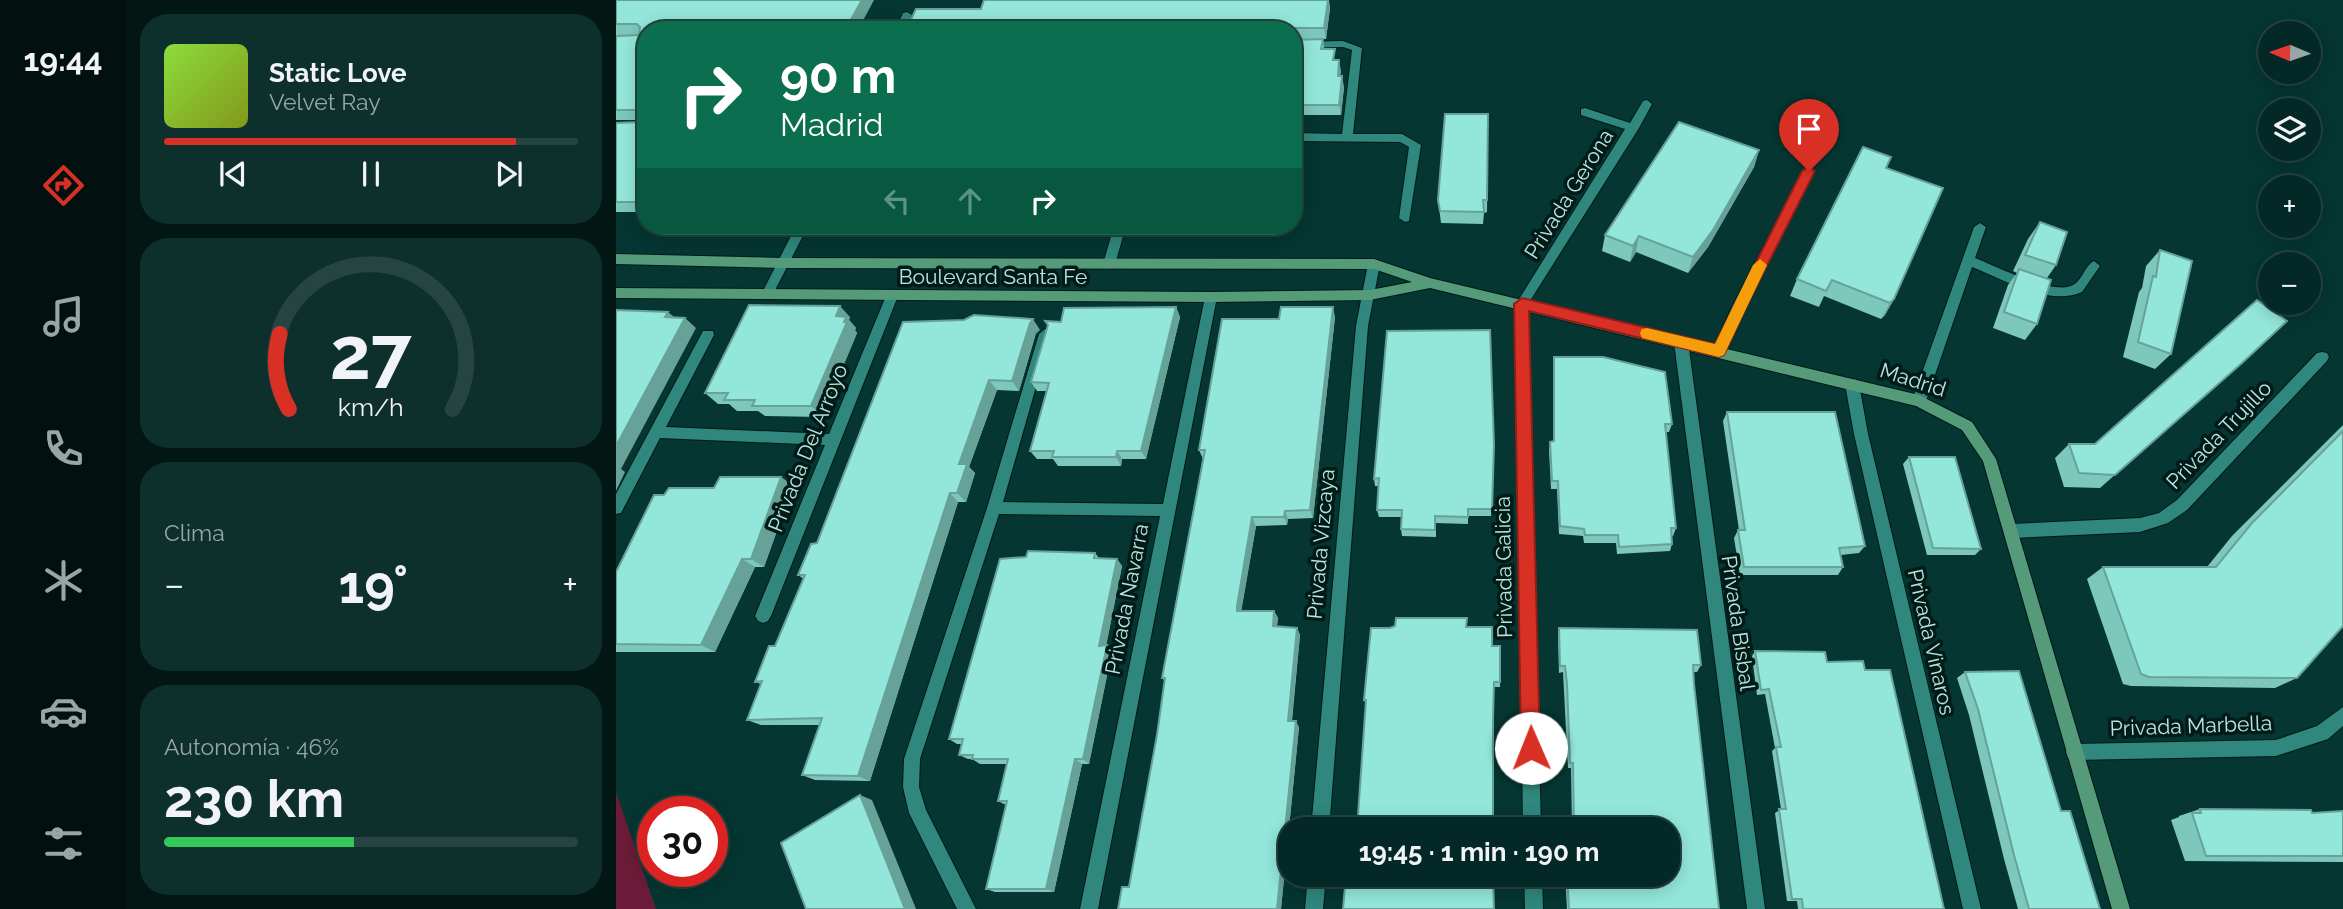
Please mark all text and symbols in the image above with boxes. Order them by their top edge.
north arrow [2258,21,2320,84]
map controls [2258,21,2321,315]
text: 19:44 [23,41,103,78]
text: 90 m [780,47,896,104]
icon: right [665,49,756,140]
text: Static Love [269,58,407,88]
text: Velvet Ray [269,88,381,115]
button: layers [2258,98,2321,161]
pin [1779,99,1839,171]
text: Madrid [780,106,883,143]
icon: arrive [1790,110,1828,148]
street label: Privada Gerona [1519,124,1618,263]
icon: previous [214,155,252,193]
icon: pause [352,155,390,193]
icon: next [490,155,528,193]
icon: directions [39,161,88,210]
button: + [2258,175,2321,238]
icon: left [878,182,916,220]
icon: ahead [951,182,989,220]
icon: right [1024,182,1062,220]
button: − [2258,252,2321,315]
street label: Boulevard Santa Fe [899,264,1087,289]
icon: music [39,292,88,341]
text: 27 [330,311,412,396]
street label: Madrid [1877,357,1949,402]
street label: Privada Del Arroyo [763,360,853,535]
street label: Privada Trujillo [2161,375,2276,494]
text: km/h [338,391,404,421]
icon: phone [39,424,88,473]
street label: Privada Vizcaya [1301,468,1340,620]
street label: Privada Galicia [1490,496,1517,638]
text: Clima [164,519,225,546]
street label: Privada Navarra [1100,521,1153,676]
text: 19° [339,554,408,615]
street label: Privada Bisbal [1717,554,1760,692]
icon: climate [39,556,88,605]
text: − [164,562,184,607]
text: + [562,562,578,607]
street label: Privada Vinaros [1903,567,1960,717]
icon: car [39,687,88,736]
street label: Privada Marbella [2109,710,2273,741]
position arrow [1494,711,1568,785]
text: Autonomía · 46% [164,733,339,760]
text: 230 km [164,768,344,829]
speed limit sign: 30 [637,796,728,887]
icon: filters [39,819,88,868]
text: 19:45 · 1 min · 190 m [1359,837,1599,867]

